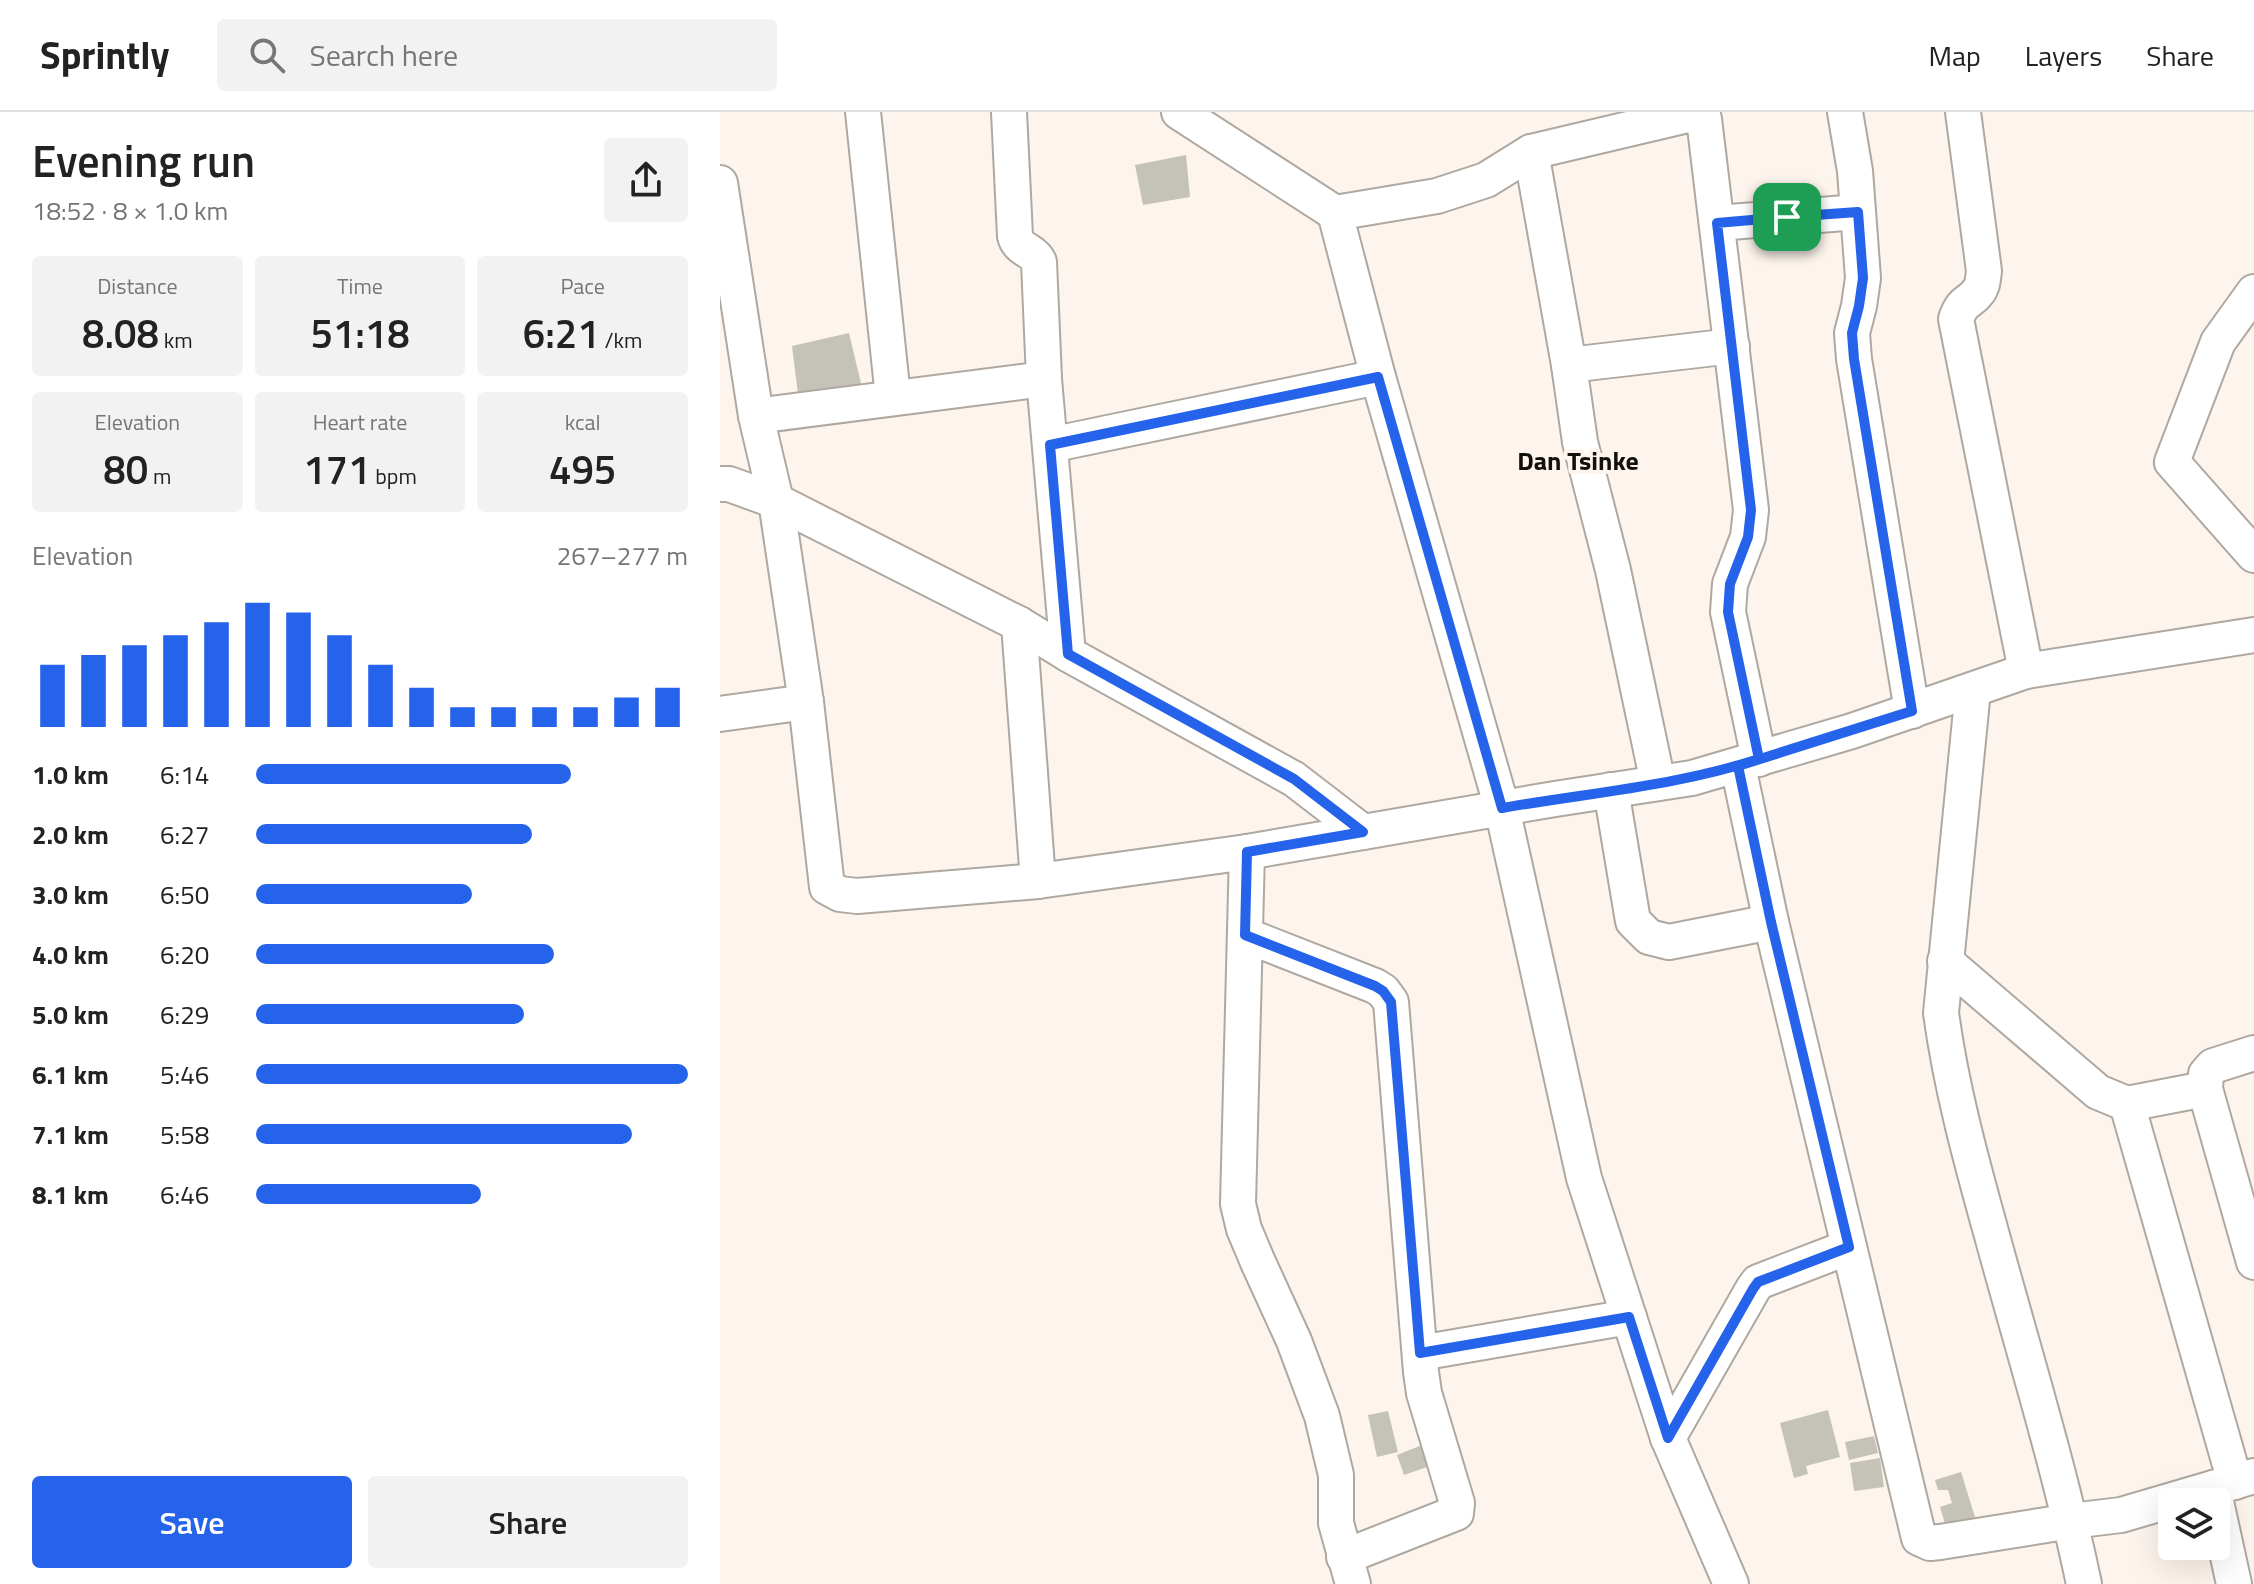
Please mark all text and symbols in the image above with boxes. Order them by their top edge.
search box [217,19,777,91]
text: Sprintly [40,26,169,84]
text: Search here [309,32,458,78]
icon: search [245,33,289,77]
text: Map [1928,34,1981,77]
text: Layers [2025,34,2102,77]
text: Share [2146,34,2214,77]
text: Evening run [32,127,255,194]
button: share [604,138,688,222]
pin [1753,183,1821,251]
text: 18:52 · 8 × 1.0 km [32,191,228,230]
icon: arrive [1765,195,1809,239]
text: Distance [97,269,178,303]
text: Time [337,269,383,303]
text: Pace [560,269,605,303]
text: 8.08 [82,303,159,364]
text: 51:18 [310,303,410,364]
text: 6:21 [523,303,600,364]
text: km [159,323,193,357]
text: /km [600,323,642,357]
text: Elevation [95,405,180,439]
text: Heart rate [313,405,407,439]
text: kcal [565,405,601,439]
text: 80 [103,439,148,500]
text: 171 [303,439,370,500]
text: 495 [549,439,616,500]
district label: Dan Tsinke [1517,441,1639,480]
text: m [148,459,171,493]
text: bpm [370,459,417,493]
text: Elevation [32,536,133,575]
text: 267–277 m [557,536,688,575]
text: 1.0 km [32,755,109,794]
text: 6:14 [160,755,209,794]
text: 2.0 km [32,815,109,854]
text: 6:27 [160,815,209,854]
text: 3.0 km [32,875,109,914]
text: 6:50 [160,875,209,914]
text: 4.0 km [32,935,109,974]
text: 6:20 [160,935,209,974]
text: 5.0 km [32,995,109,1034]
text: 6:29 [160,995,209,1034]
text: 6.1 km [32,1055,109,1094]
text: 5:46 [160,1055,209,1094]
text: 7.1 km [32,1115,109,1154]
text: 5:58 [160,1115,209,1154]
text: 8.1 km [32,1175,109,1214]
text: 6:46 [160,1175,209,1214]
button: Save [32,1476,352,1568]
button: Share [368,1476,688,1568]
map controls [2158,1488,2230,1560]
button: layers [2158,1488,2230,1560]

